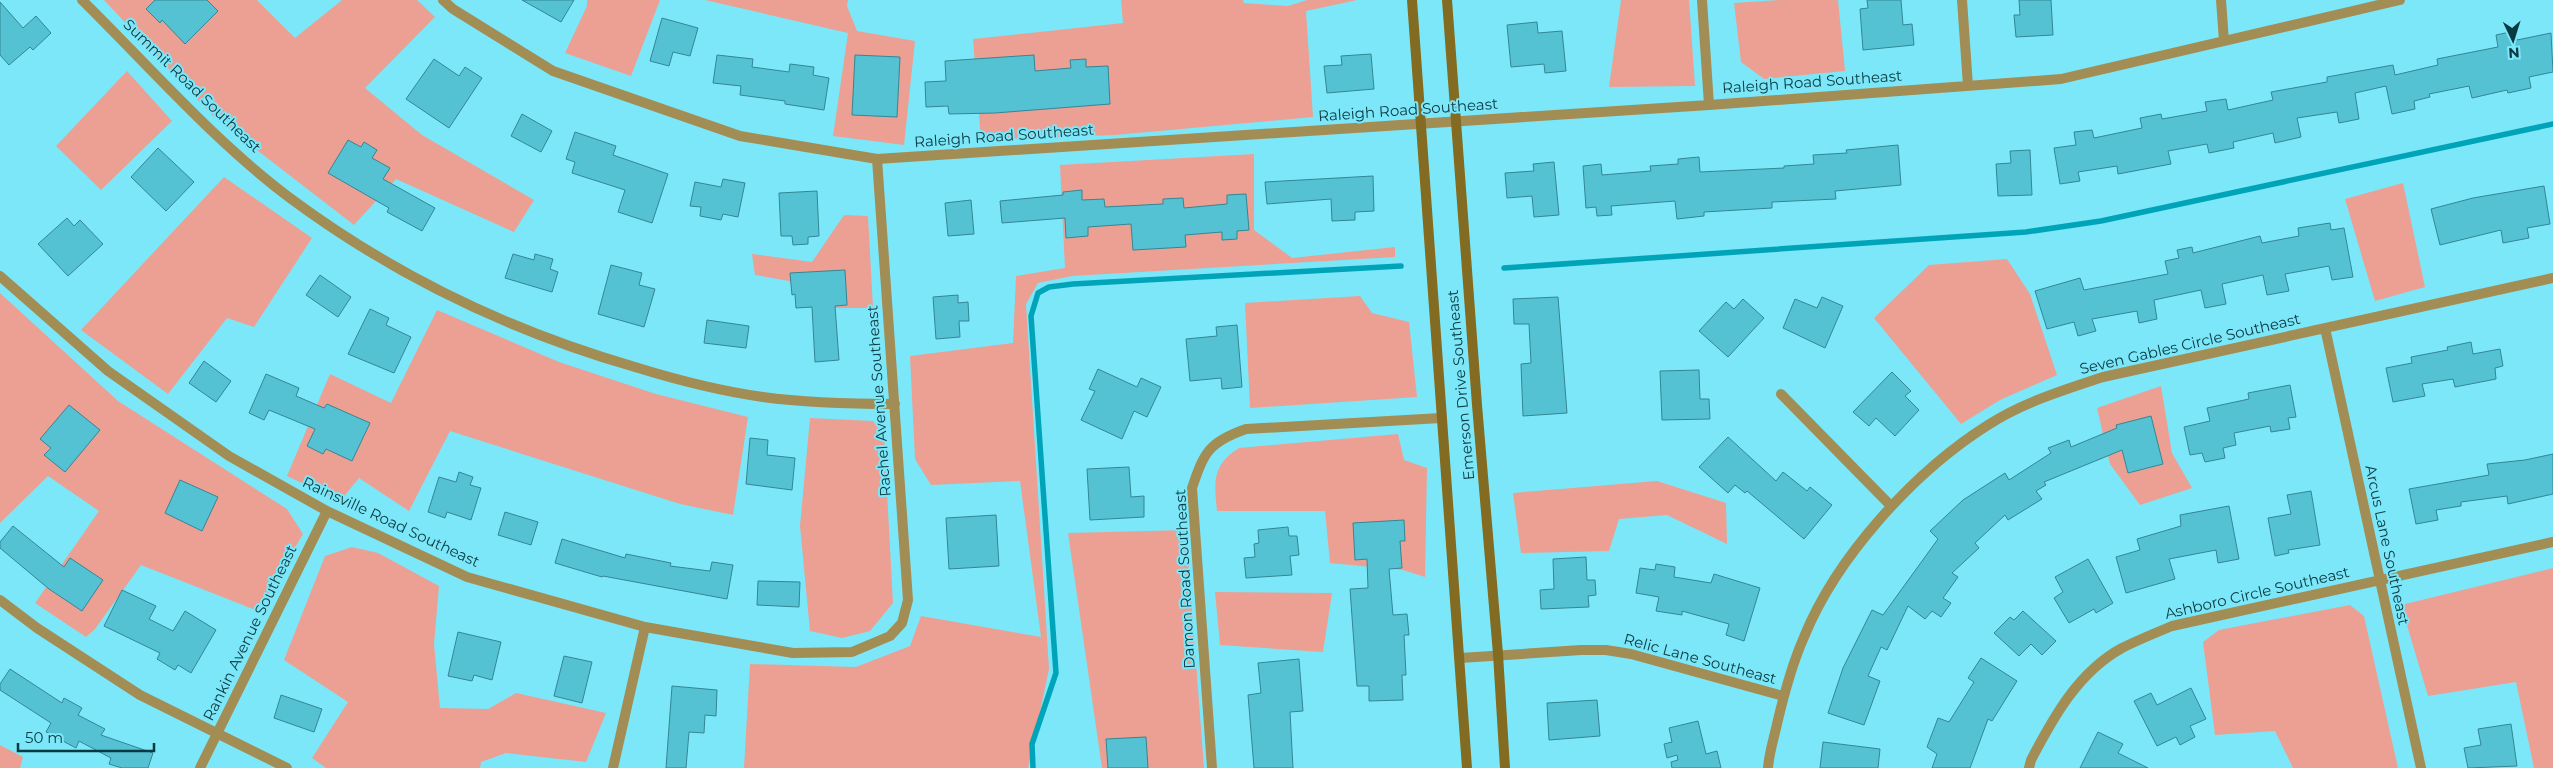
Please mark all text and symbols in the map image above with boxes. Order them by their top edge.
street label: Summit Road Southeast [119,15,265,156]
north arrow [2488,15,2538,65]
text: N [2508,44,2520,62]
street label: Raleigh Road Southeast [1721,66,1903,97]
street label: Raleigh Road Southeast [1317,94,1499,125]
street label: Raleigh Road Southeast [913,120,1095,151]
street label: Emerson Drive Southeast [1443,289,1478,481]
street label: Rachel Avenue Southeast [862,305,895,497]
street label: Seven Gables Circle Southeast [2078,309,2302,378]
street label: Arcus Lane Southeast [2361,463,2414,627]
street label: Rainsville Road Southeast [300,472,483,571]
street label: Damon Road Southeast [1170,489,1199,669]
street label: Rankin Avenue Southeast [199,542,300,724]
street label: Ashboro Circle Southeast [2163,562,2351,623]
street label: Relic Lane Southeast [1622,629,1779,688]
scale bar [18,720,154,752]
text: 50 m [25,728,63,747]

